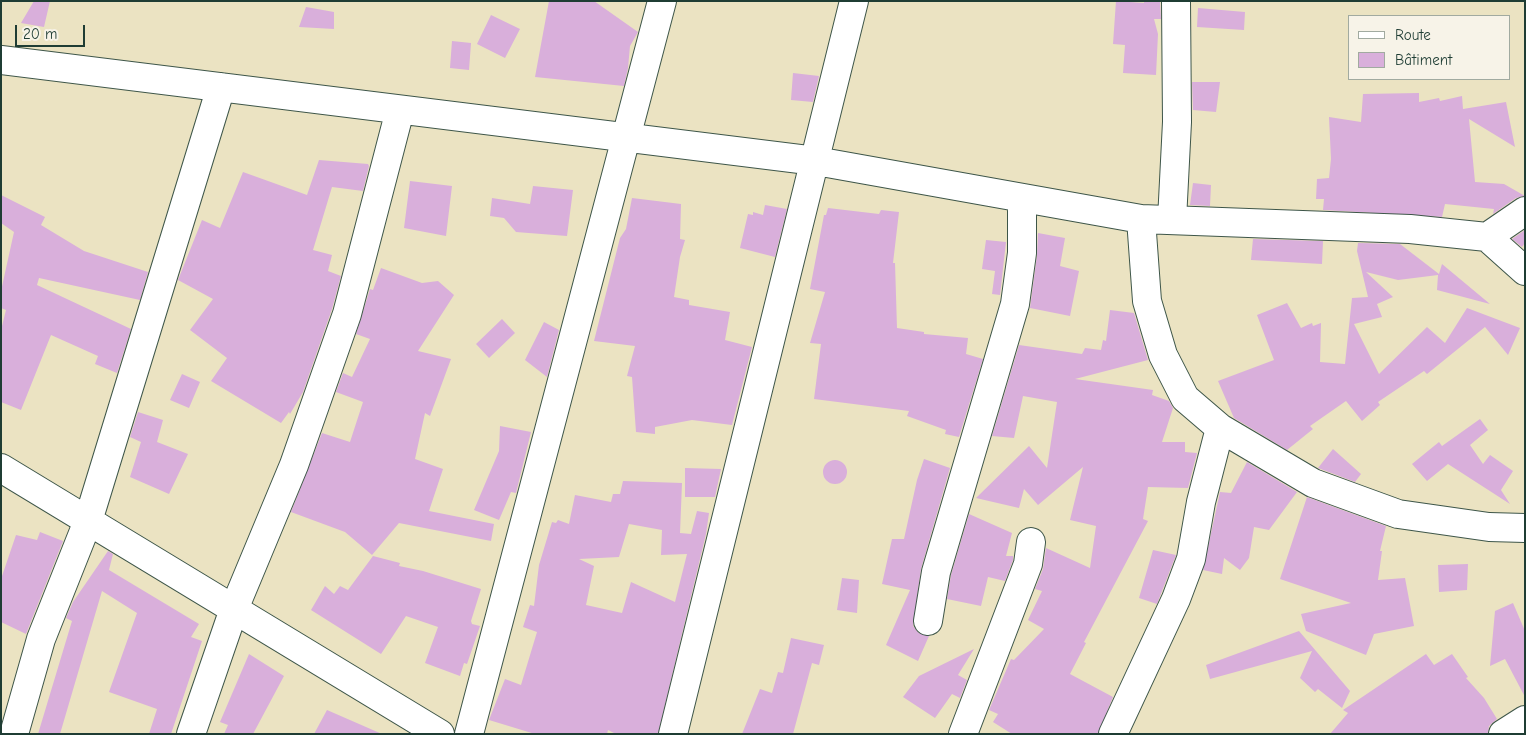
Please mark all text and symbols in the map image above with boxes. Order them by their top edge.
scale bar [18,15,88,47]
legend [1348,15,1511,80]
text: 20 m [23,25,57,43]
text: Route [1395,26,1431,44]
text: Bâtiment [1395,51,1452,69]

